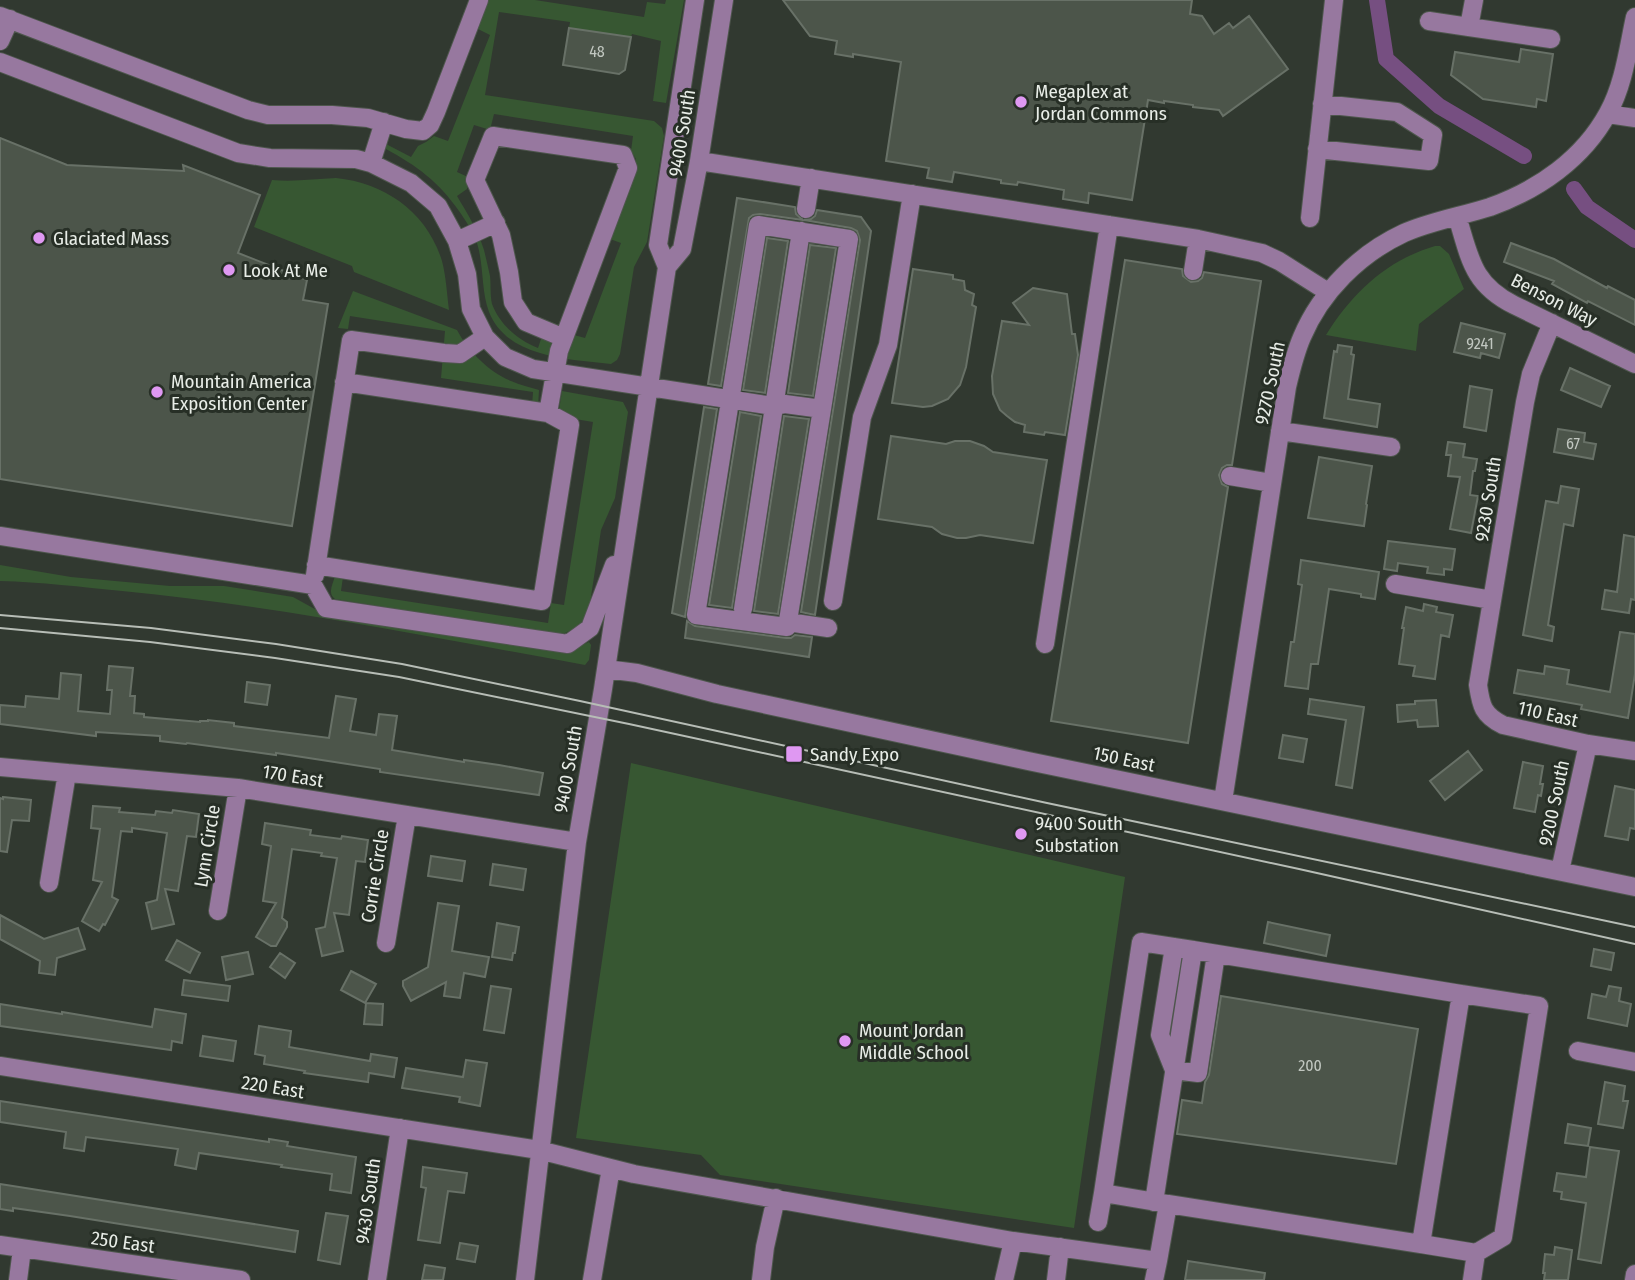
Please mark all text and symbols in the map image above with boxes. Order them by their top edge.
house number: 48 [589,42,605,61]
place label: Megaplex at Jordan Commons [1035,80,1167,125]
street label: 9400 South [664,88,700,178]
marker: Megaplex at Jordan Commons [1013,94,1029,110]
place label: Glaciated Mass [53,227,169,250]
marker: Glaciated Mass [31,230,47,246]
place label: Look At Me [243,259,328,282]
marker: Look At Me [221,262,237,278]
street label: Benson Way [1507,269,1601,332]
house number: 9241 [1466,334,1494,353]
street label: 9270 South [1250,339,1290,427]
place label: Mountain America Exposition Center [171,370,312,415]
marker: Mountain America Exposition Center [149,384,165,400]
house number: 67 [1566,434,1581,453]
street label: 9230 South [1470,455,1506,543]
street label: 110 East [1516,696,1581,732]
street label: 9400 South [549,724,587,814]
street label: 150 East [1091,741,1158,777]
place label: Sandy Expo [810,743,899,766]
marker: Sandy Expo [784,744,804,764]
street label: 9200 South [1534,758,1574,848]
street label: 170 East [261,760,326,792]
street label: Lynn Circle [189,803,225,889]
place label: 9400 South Substation [1035,812,1123,857]
marker: 9400 South Substation [1013,826,1029,842]
street label: Corrie Circle [356,828,394,924]
place label: Mount Jordan Middle School [859,1019,969,1064]
marker: Mount Jordan Middle School [837,1033,853,1049]
house number: 200 [1298,1056,1322,1075]
street label: 220 East [240,1071,307,1103]
street label: 9430 South [351,1157,385,1245]
street label: 250 East [90,1226,157,1258]

